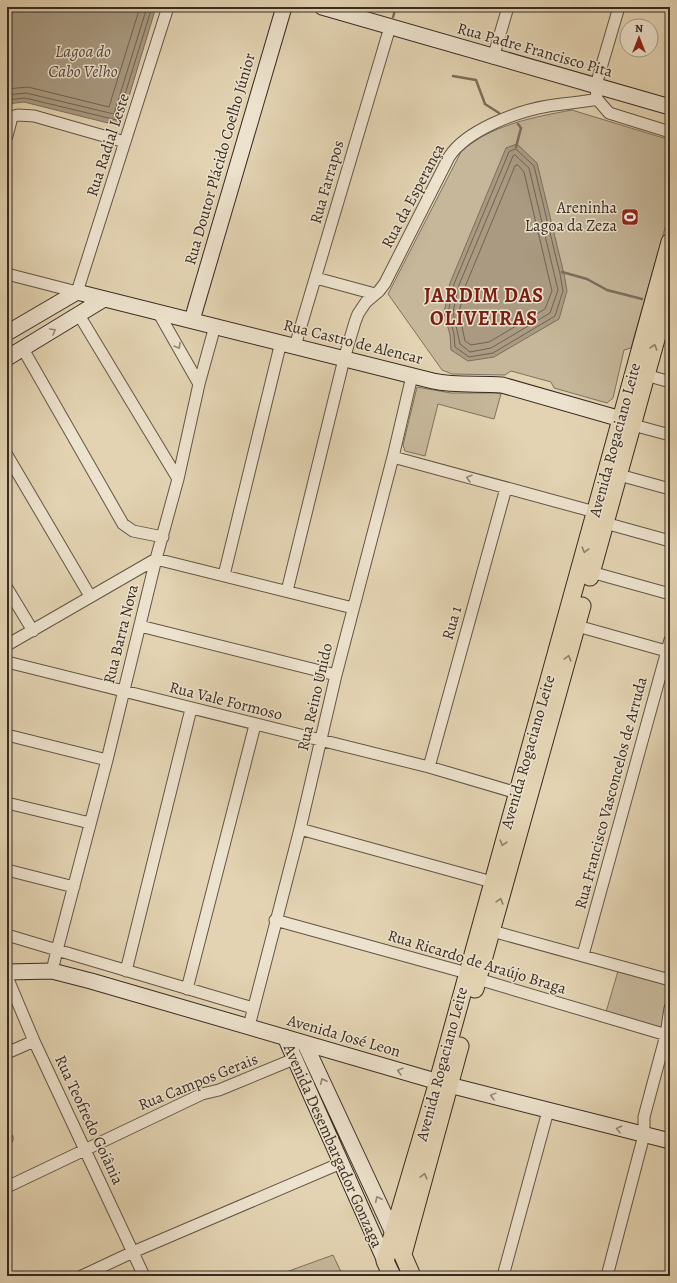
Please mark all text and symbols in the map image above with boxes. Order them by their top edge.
street label: Rua Padre Francisco Pita [455,17,616,83]
north arrow [619,18,659,58]
text: N [635,21,643,36]
water label: Lagoa do Cabo Velho [48,40,118,83]
street label: Rua Doutor Plácido Coelho Júnior [179,51,261,267]
street label: Rua Radial Leste [81,91,135,199]
street label: Rua Farrapos [305,138,349,226]
street label: Rua da Esperança [376,139,450,252]
place label: Areninha Lagoa da Zeza [525,197,618,237]
sports icon: Areninha Lagoa da Zeza [620,207,640,227]
district label: JARDIM DAS OLIVEIRAS [424,282,544,332]
street label: Rua Castro de Alencar [281,314,425,370]
one-way arrow [49,328,56,335]
one-way arrow [173,342,180,349]
one-way arrow [649,343,658,350]
street label: Avenida Rogaciano Leite [584,360,646,521]
one-way arrow [465,474,472,483]
one-way arrow [581,546,590,553]
street label: Rua Barra Nova [98,582,144,686]
street label: Rua 1 [437,603,467,642]
street label: Rua Reino Unido [292,641,338,753]
one-way arrow [563,655,571,661]
street label: Avenida Rogaciano Leite [495,673,560,832]
street label: Rua Francisco Vasconcelos de Arruda [569,674,653,912]
street label: Rua Vale Formoso [167,676,285,726]
one-way arrow [499,840,508,847]
one-way arrow [495,898,504,905]
street label: Rua Ricardo de Araújo Braga [385,924,570,1000]
street label: Avenida Rogaciano Leite [411,984,473,1145]
street label: Avenida José Leon [284,1009,403,1063]
street label: Avenida Desembargador Gonzaga [278,1040,388,1252]
street label: Rua Campos Gerais [135,1048,261,1116]
street label: Rua Teofredo Goiânia [49,1052,129,1189]
one-way arrow [397,1067,404,1076]
one-way arrow [320,1078,328,1086]
one-way arrow [489,1092,496,1101]
one-way arrow [615,1125,622,1133]
one-way arrow [419,1172,428,1179]
one-way arrow [375,1196,383,1204]

